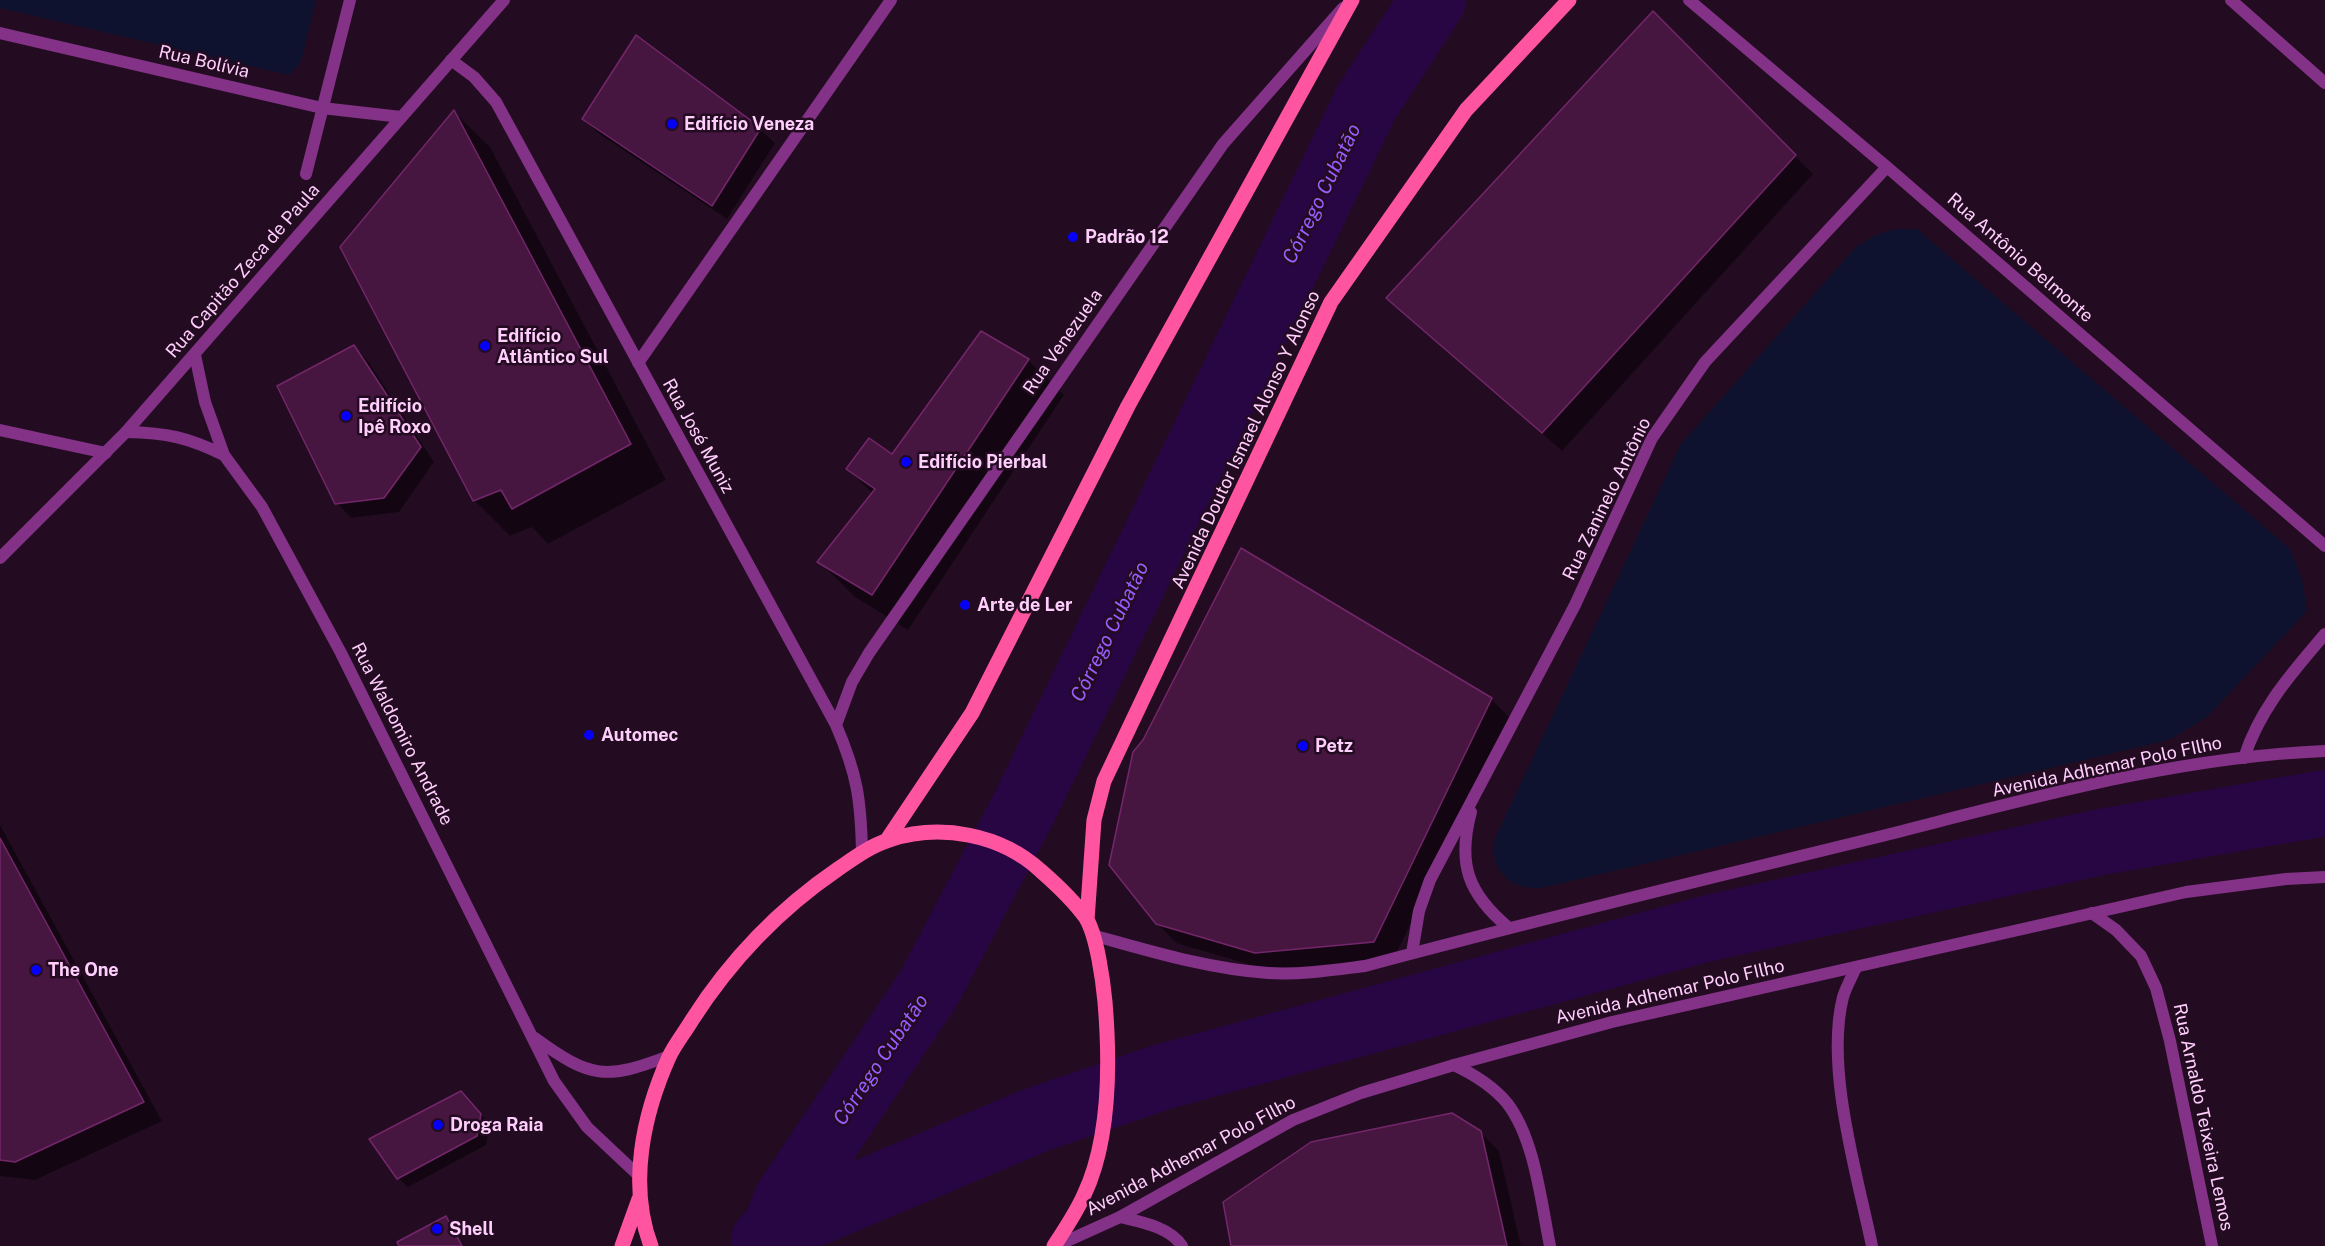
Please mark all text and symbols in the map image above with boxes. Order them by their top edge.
street label: Rua Bolívia [157,41,251,83]
place label: Edifício Veneza [684,113,814,135]
marker: Edifício Veneza [665,117,679,131]
water label: Córrego Cubatão [1278,120,1366,268]
street label: Rua Capitão Zeca de Paula [162,180,324,362]
street label: Rua Antônio Belmonte [1943,189,2097,327]
place label: Padrão 12 [1085,226,1169,248]
marker: Padrão 12 [1066,230,1080,244]
street label: Rua Venezuela [1019,285,1107,399]
street label: Avenida Doutor Ismael Alonso Y Alonso [1167,287,1325,593]
place label: Edifício Atlântico Sul [497,325,609,368]
marker: Edifício Atlântico Sul [478,339,492,353]
street label: Rua José Muniz [658,375,738,497]
place label: Edifício Ipê Roxo [358,395,431,438]
marker: Edifício Ipê Roxo [339,409,353,423]
street label: Rua Zaninelo Antônio [1558,414,1656,584]
place label: Edifício Pierbal [918,451,1047,473]
marker: Edifício Pierbal [899,455,913,469]
water label: Córrego Cubatão [1066,558,1154,706]
place label: Arte de Ler [977,594,1072,616]
marker: Arte de Ler [958,598,972,612]
street label: Rua Waldomiro Andrade [346,639,458,829]
place label: Automec [601,724,678,746]
marker: Automec [582,728,596,742]
street label: Avenida Adhemar Polo FIlho [1990,732,2224,802]
place label: Petz [1315,735,1353,757]
marker: Petz [1296,739,1310,753]
street label: Avenida Adhemar Polo FIlho [1553,955,1787,1029]
place label: The One [48,959,119,981]
marker: The One [29,963,43,977]
water label: Córrego Cubatão [828,990,934,1130]
street label: Rua Arnaldo Teixeira Lemos [2168,1001,2238,1233]
street label: Avenida Adhemar Polo FIlho [1082,1091,1300,1221]
place label: Droga Raia [450,1114,543,1136]
marker: Droga Raia [431,1118,445,1132]
place label: Shell [449,1218,494,1240]
marker: Shell [430,1222,444,1236]

